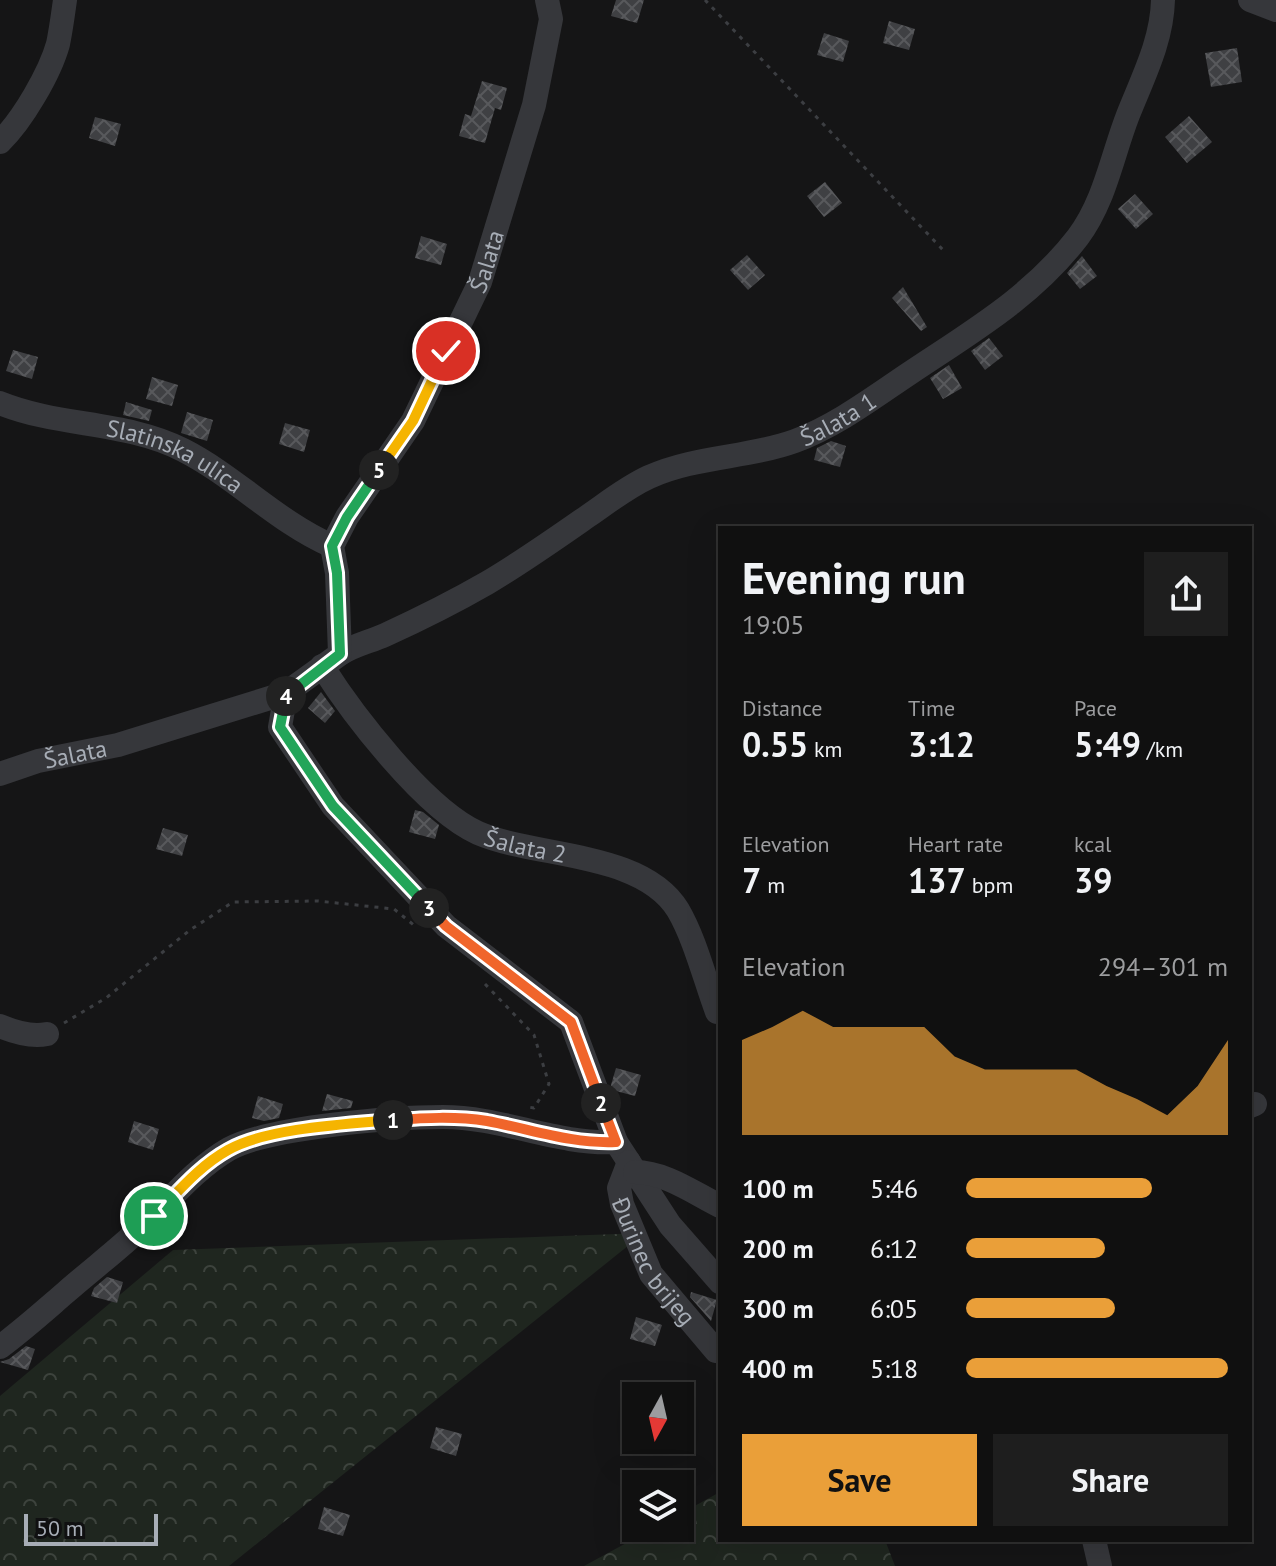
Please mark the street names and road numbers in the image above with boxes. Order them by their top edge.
street label: Šalata [462,226,510,298]
street label: Šalata 1 [795,385,882,453]
street label: Slatinska ulica [104,412,250,500]
street label: Šalata [41,732,109,775]
street label: Šalata 2 [480,821,569,870]
street label: Đurinec brijeg [605,1192,703,1331]

